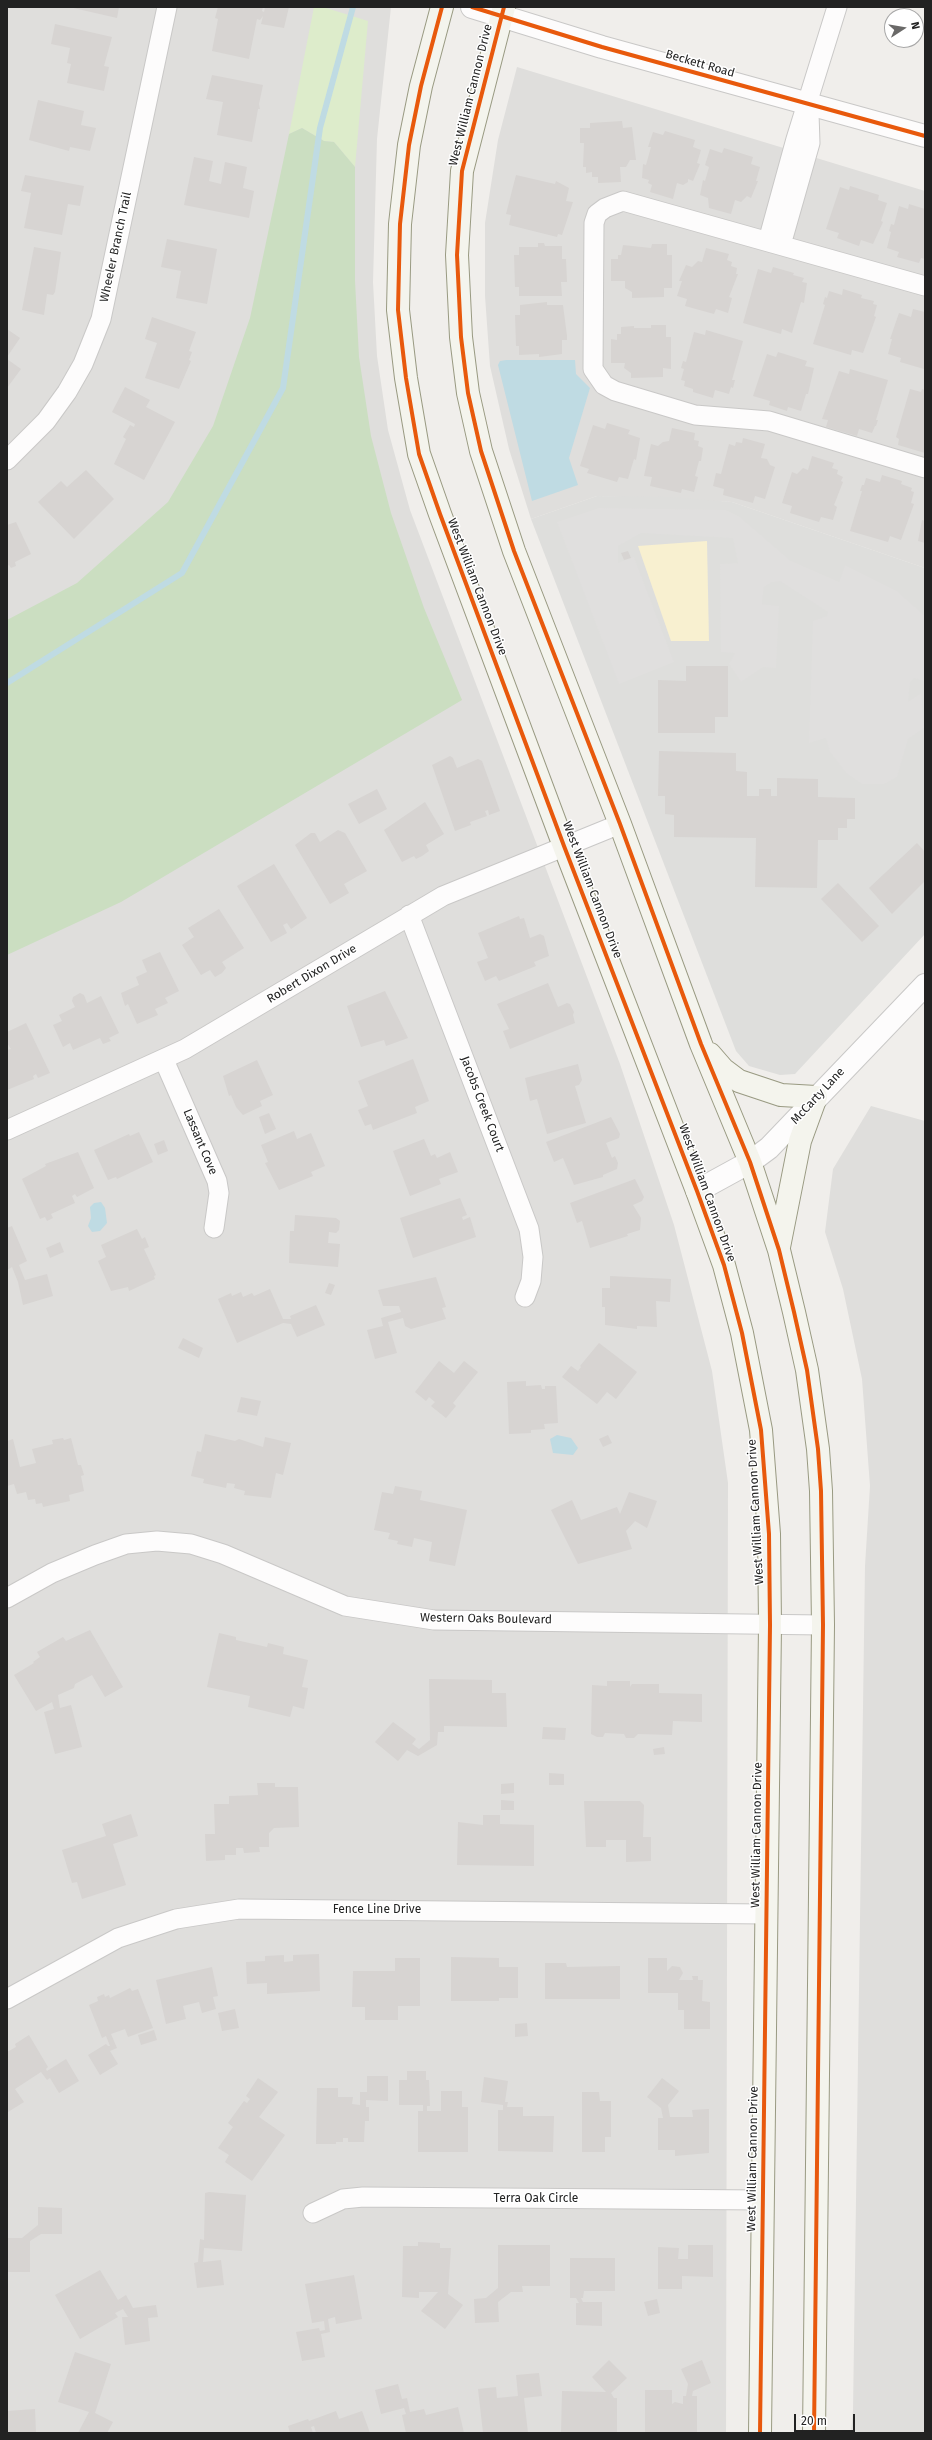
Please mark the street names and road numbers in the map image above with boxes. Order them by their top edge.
street label: West William Cannon Drive [446,23,496,167]
street label: Beckett Road [664,47,736,81]
street label: Wheeler Branch Trail [97,191,135,303]
street label: West William Cannon Drive [444,516,510,658]
street label: West William Cannon Drive [559,819,625,961]
street label: Robert Dixon Drive [265,942,359,1006]
street label: Jacobs Creek Court [457,1054,507,1154]
street label: McCarty Lane [788,1065,848,1127]
street label: Lassant Cove [180,1107,220,1177]
street label: West William Cannon Drive [675,1122,739,1264]
street label: West William Cannon Drive [745,1439,767,1585]
street label: Western Oaks Boulevard [420,1611,552,1627]
street label: West William Cannon Drive [749,1762,765,1908]
street label: Fence Line Drive [333,1903,421,1917]
street label: West William Cannon Drive [745,2086,761,2232]
street label: Terra Oak Circle [494,2192,578,2206]

